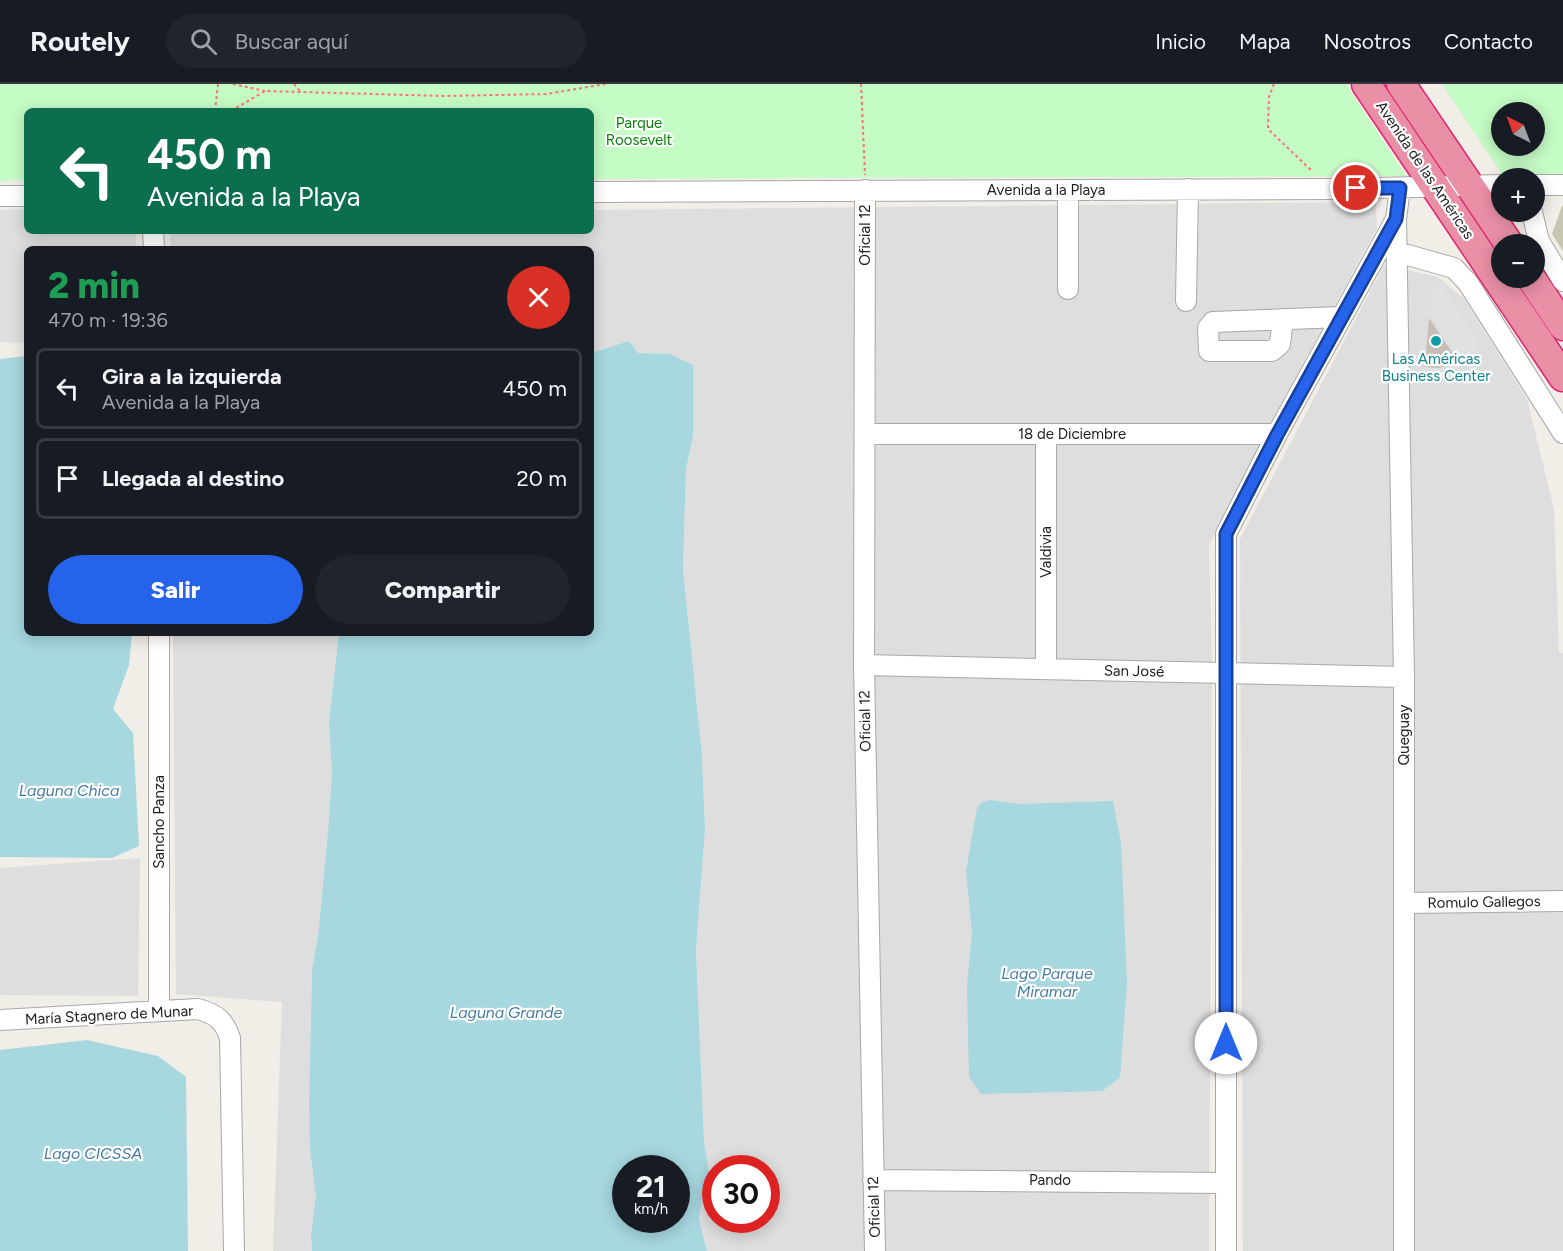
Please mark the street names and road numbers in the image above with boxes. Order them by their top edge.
street label: Avenida de las Américas [1372,98,1478,242]
street label: Avenida a la Playa [987,181,1105,199]
street label: Oficial 12 [856,204,874,266]
street label: 18 de Diciembre [1018,425,1126,443]
street label: Valdivia [1037,526,1055,578]
street label: San José [1104,661,1164,681]
street label: Oficial 12 [855,690,875,752]
street label: Queguay [1395,704,1413,765]
street label: Sancho Panza [150,775,168,869]
street label: Romulo Gallegos [1427,892,1541,912]
street label: María Stagnero de Munar [24,1002,194,1028]
street label: Pando [1029,1171,1071,1189]
street label: Oficial 12 [864,1176,884,1238]

